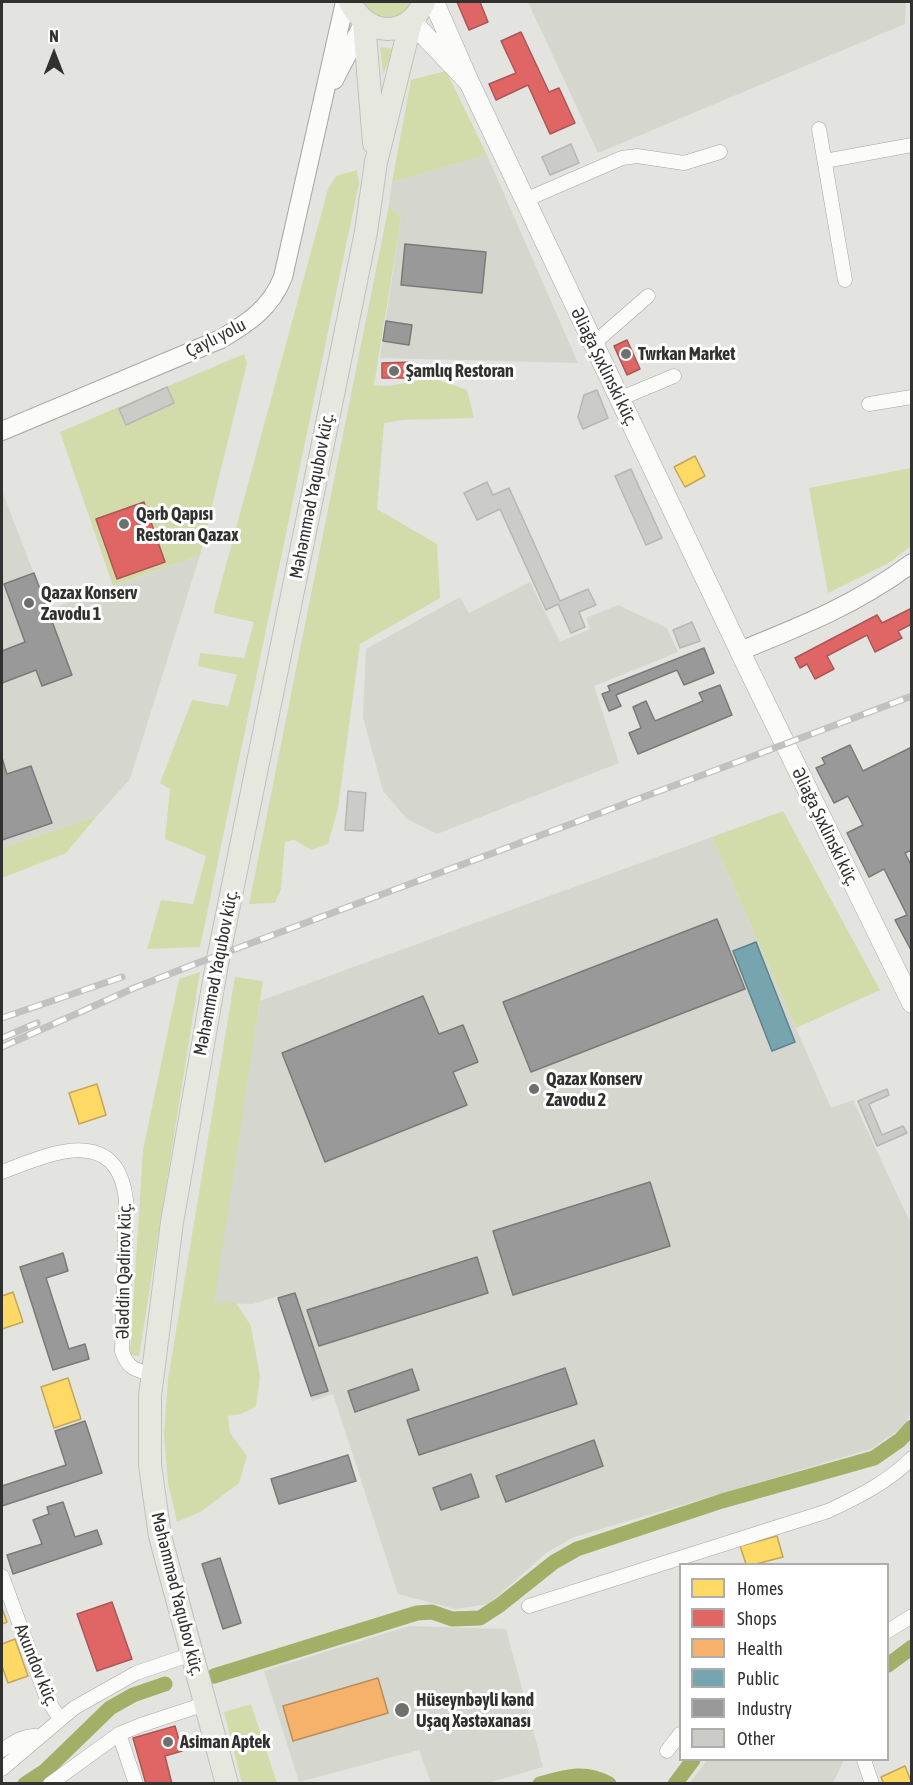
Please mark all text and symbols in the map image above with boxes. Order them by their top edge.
north arrow [24,24,84,84]
text: N [49,27,59,45]
street label: Əliağa Şıxlinski küç. [566,305,642,429]
street label: Çaylı yolu [182,314,250,362]
place label: Twrkan Market [638,343,735,365]
marker: Twrkan Market [619,347,633,361]
place label: Şamlıq Restoran [406,360,514,382]
marker: Şamlıq Restoran [387,364,401,378]
street label: Məhəmməd Yaqubov küç. [285,412,339,580]
place label: Qərb Qapısı Restoran Qazax [136,503,239,546]
marker: Qərb Qapısı Restoran Qazax [117,517,131,531]
place label: Qazax Konserv Zavodu 1 [41,582,137,624]
marker: Qazax Konserv Zavodu 1 [22,596,36,610]
street label: Əliağa Şıxlinski küç. [787,765,863,889]
street label: Məhəmməd Yaqubov küç. [189,889,243,1057]
place label: Qazax Konserv Zavodu 2 [546,1068,642,1110]
marker: Qazax Konserv Zavodu 2 [527,1082,541,1096]
street label: Ələddin Qədirov küç. [112,1203,136,1339]
street label: Məhəmməd Yaqubov küç. [146,1510,208,1678]
legend [679,1563,889,1761]
text: Homes [737,1578,783,1599]
text: Shops [737,1608,777,1629]
street label: Axundov küç. [10,1621,62,1709]
text: Health [737,1638,783,1659]
text: Public [737,1668,779,1689]
place label: Hüseynbəyli kənd Uşaq Xəstəxanası [416,1689,534,1732]
text: Industry [737,1698,792,1719]
marker: Hüseynbəyli kənd Uşaq Xəstəxanası [393,1701,411,1719]
text: Other [737,1728,775,1749]
place label: Asiman Aptek [180,1731,270,1753]
marker: Asiman Aptek [161,1735,175,1749]

